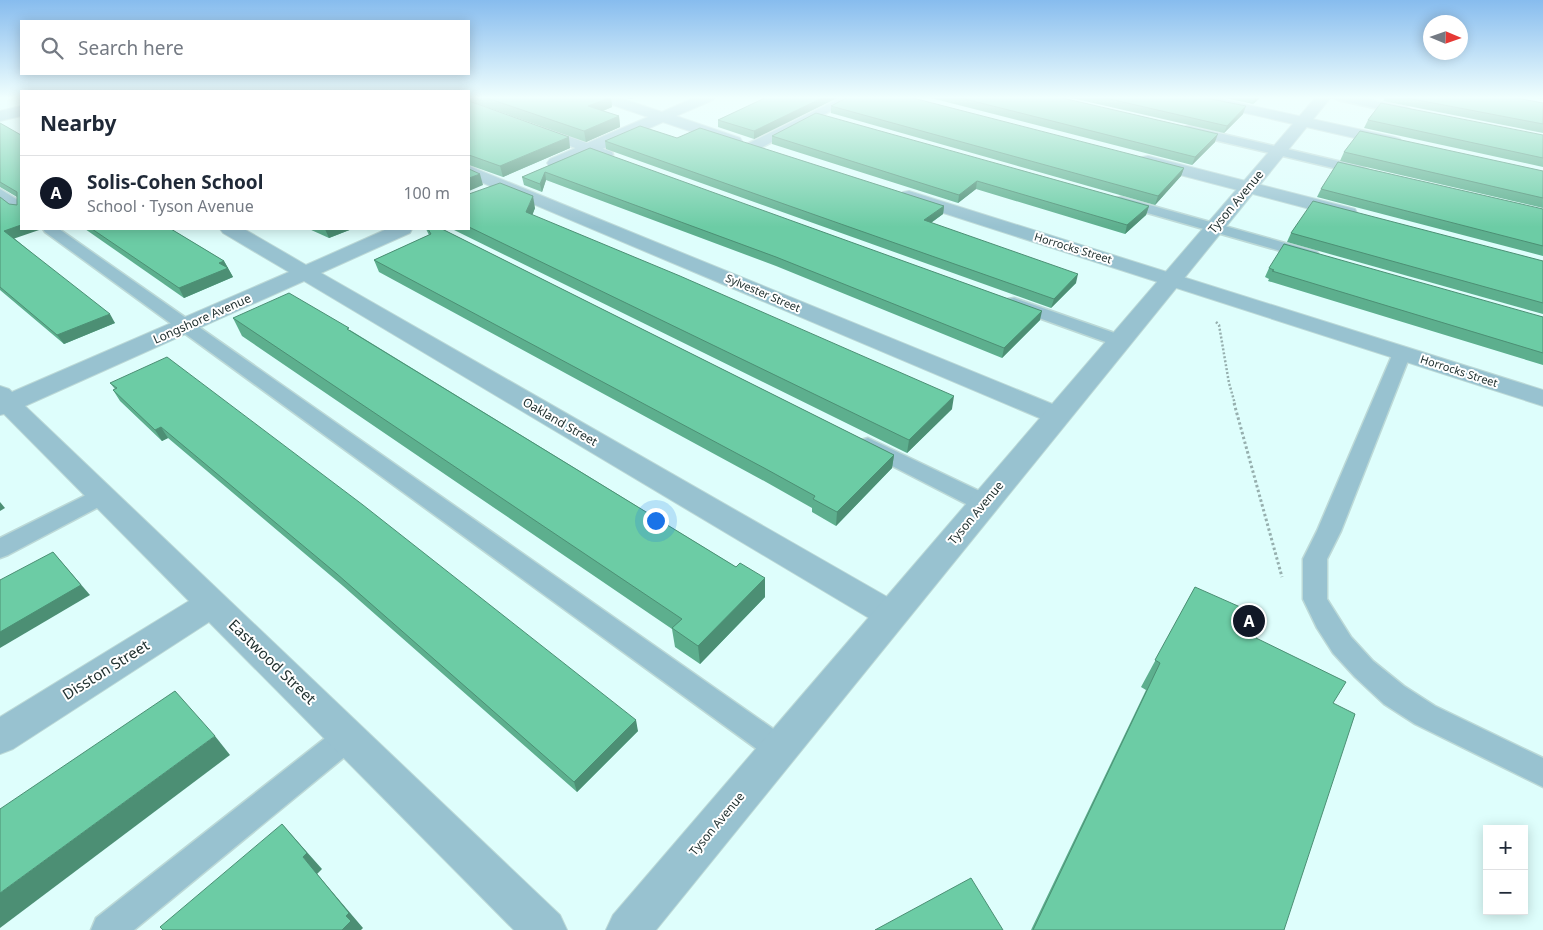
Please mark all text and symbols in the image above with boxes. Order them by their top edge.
north arrow [1423,15,1468,60]
search box [20,20,470,75]
icon: search [38,34,66,62]
text: Search here [78,35,184,61]
text: Nearby [40,109,116,137]
street label: Tyson Avenue [1204,166,1267,237]
text: Solis-Cohen School [87,169,263,195]
text: A [50,182,62,204]
text: 100 m [403,182,450,204]
text: School · Tyson Avenue [87,195,254,217]
street label: Horrocks Street [1033,229,1114,266]
street label: Sylvester Street [724,270,803,315]
street label: Longshore Avenue [150,289,254,348]
street label: Horrocks Street [1419,351,1500,390]
street label: Oakland Street [520,393,601,450]
street label: Tyson Avenue [944,477,1007,548]
your location [643,508,669,534]
pin: A [1233,602,1265,640]
street label: Eastwood Street [225,614,321,709]
street label: Disston Street [58,634,153,704]
street label: Tyson Avenue [685,788,748,859]
map controls [1483,825,1528,915]
button: + [1483,825,1528,870]
button: − [1483,870,1528,915]

